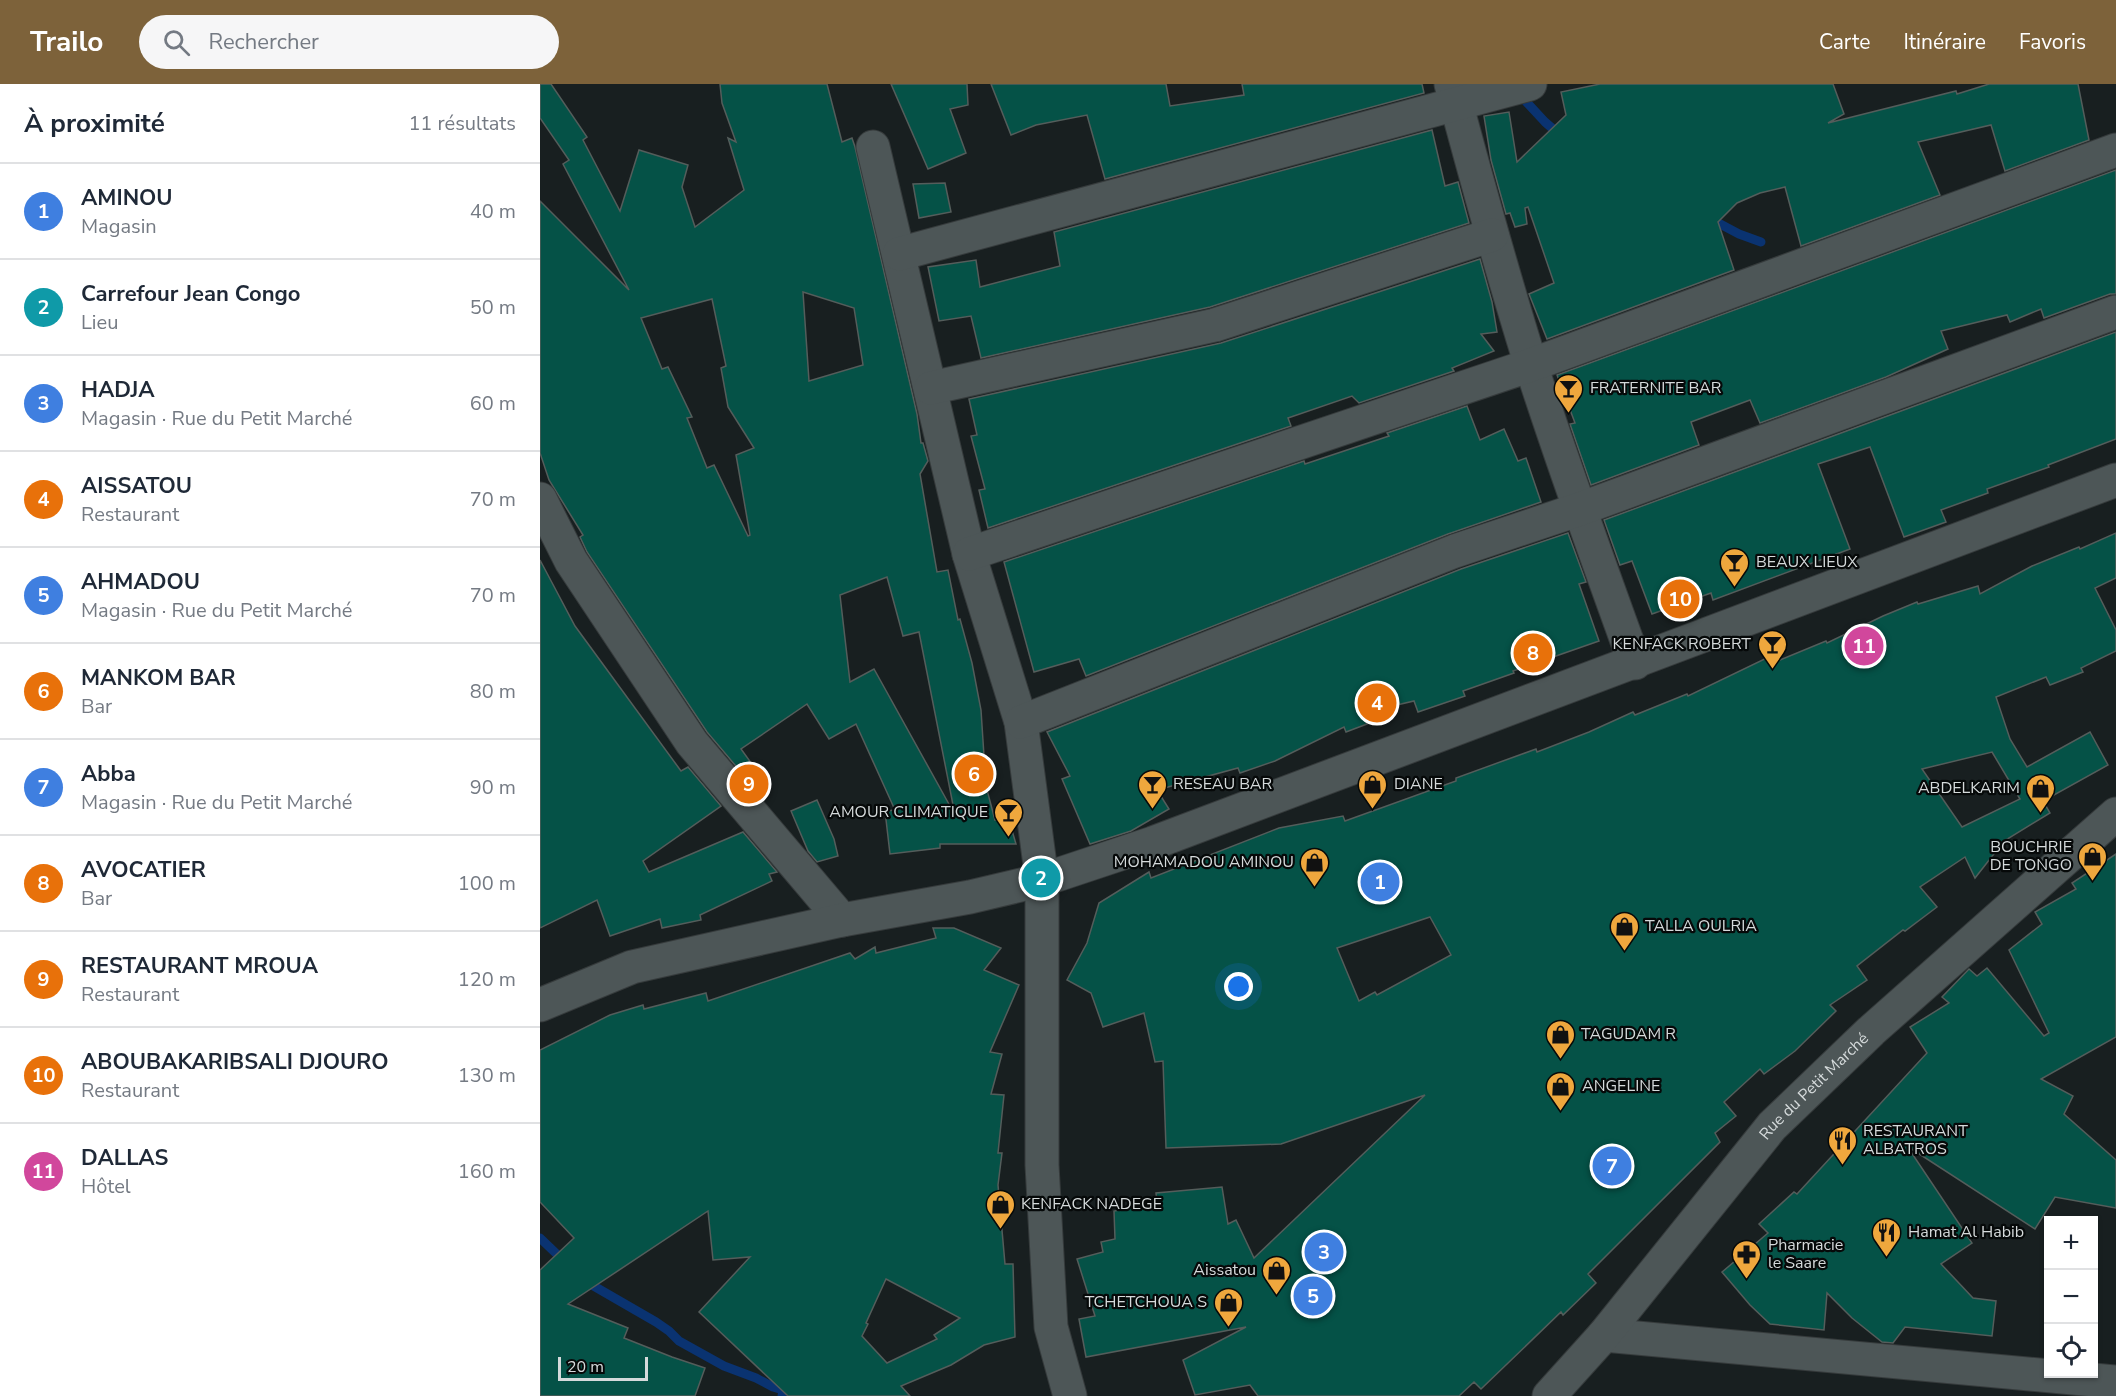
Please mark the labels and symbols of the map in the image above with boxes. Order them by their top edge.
bar icon: FRATERNITE BAR [1553,372,1585,414]
place label: FRATERNITE BAR [1590,377,1722,399]
bar icon: BEAUX LIEUX [1719,546,1751,588]
place label: BEAUX LIEUX [1756,551,1858,573]
pin: 10 [1660,576,1700,622]
pin: 11 [1844,624,1884,668]
bar icon: KENFACK ROBERT [1756,628,1788,670]
pin: 8 [1514,630,1552,676]
place label: KENFACK ROBERT [1613,633,1751,655]
pin: 4 [1358,680,1396,726]
pin: 6 [954,752,994,796]
pin: 9 [730,762,768,806]
bar icon: RESEAU BAR [1136,768,1168,810]
shop icon: DIANE [1357,768,1389,810]
shop icon: ABDELKARIM [2025,772,2057,814]
place label: RESEAU BAR [1173,773,1273,795]
place label: DIANE [1394,773,1443,795]
place label: ABDELKARIM [1918,777,2020,799]
bar icon: AMOUR CLIMATIQUE [993,796,1025,838]
place label: AMOUR CLIMATIQUE [829,801,988,823]
place label: BOUCHRIE DE TONGO [1990,836,2072,876]
shop icon: BOUCHRIE DE TONGO [2077,840,2109,882]
shop icon: MOHAMADOU AMINOU [1299,846,1331,888]
place label: MOHAMADOU AMINOU [1114,851,1294,873]
pin: 2 [1022,856,1060,900]
pin: 1 [1360,860,1400,904]
shop icon: TALLA OULRIA [1608,910,1640,952]
place label: TALLA OULRIA [1645,915,1757,937]
your location [1224,972,1253,1001]
shop icon: TAGUDAM R [1544,1018,1576,1060]
place label: TAGUDAM R [1581,1023,1676,1045]
street label: Rue du Petit Marché [1754,1028,1874,1144]
shop icon: ANGELINE [1545,1070,1577,1112]
place label: ANGELINE [1582,1075,1660,1097]
place label: RESTAURANT ALBATROS [1863,1120,1968,1160]
restaurant icon: RESTAURANT ALBATROS [1826,1124,1858,1166]
pin: 7 [1592,1144,1632,1188]
shop icon: KENFACK NADEGE [984,1188,1016,1230]
place label: KENFACK NADEGE [1021,1193,1162,1215]
restaurant icon: Hamat Al Habib [1871,1216,1903,1258]
place label: Hamat Al Habib [1908,1221,2024,1243]
pin: 3 [1304,1230,1344,1274]
place label: Pharmacie le Saare [1768,1234,1843,1274]
pharmacy icon: Pharmacie le Saare [1731,1238,1763,1280]
shop icon: Aissatou [1261,1254,1293,1296]
place label: Aissatou [1193,1259,1256,1281]
pin: 5 [1294,1274,1332,1318]
shop icon: TCHETCHOUA S [1212,1286,1244,1328]
place label: TCHETCHOUA S [1085,1291,1207,1313]
scale bar [558,1354,648,1382]

